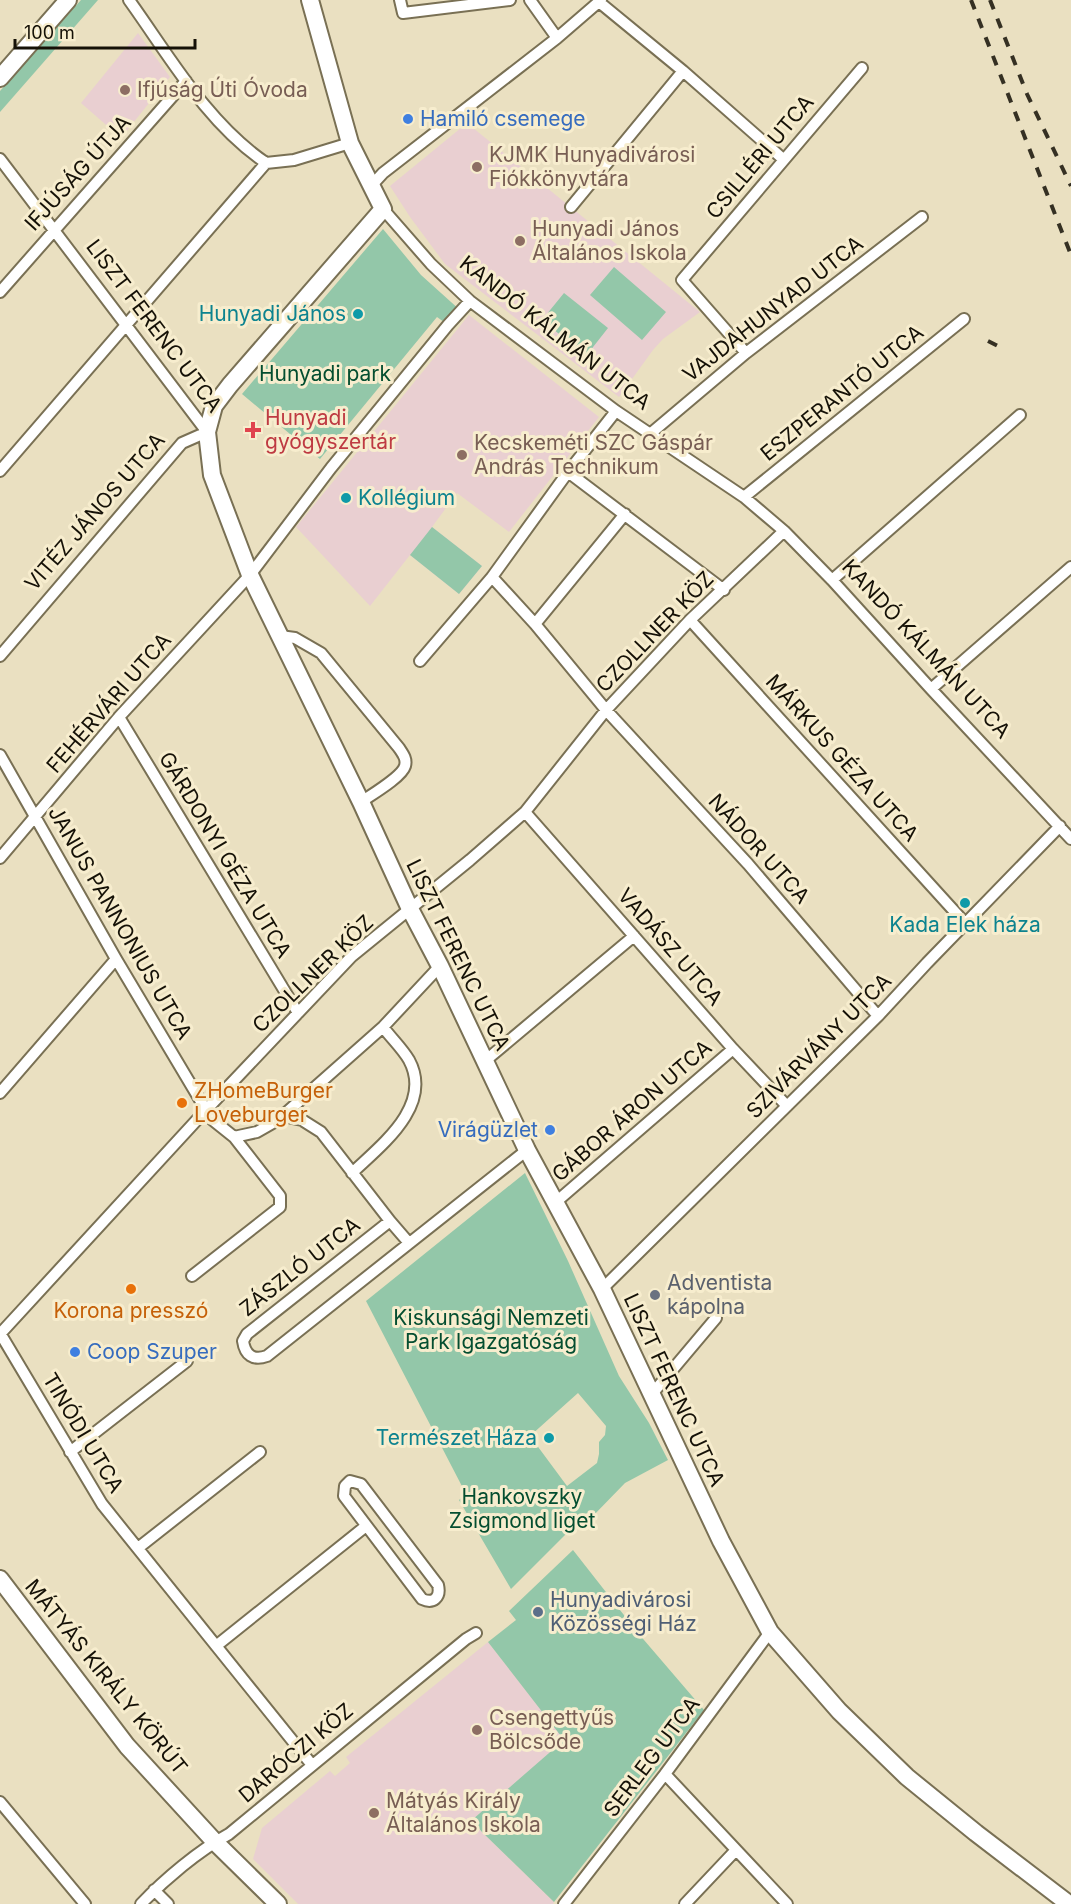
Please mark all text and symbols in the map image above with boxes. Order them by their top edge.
scale bar [15,12,195,50]
text: 100 m [24,22,75,43]
place label: Ifjúság Úti Óvoda [137,76,308,102]
marker: Ifjúság Úti Óvoda [118,83,132,97]
street label: CSILLÉRI UTCA [700,89,819,224]
place label: Hamiló csemege [420,106,586,131]
street label: IFJÚSÁG ÚTJA [19,109,136,235]
marker: Hamiló csemege [401,112,415,126]
place label: KJMK Hunyadivárosi Fiókkönyvtára [489,142,695,191]
marker: KJMK Hunyadivárosi Fiókkönyvtára [470,160,484,174]
place label: Hunyadi János Általános Iskola [532,216,687,265]
street label: VAJDAHUNYAD UTCA [678,230,868,387]
street label: LISZT FERENC UTCA [81,234,228,417]
marker: Hunyadi János Általános Iskola [513,234,527,248]
street label: KANDÓ KÁLMÁN UTCA [455,250,656,415]
place label: Hunyadi János [199,301,346,326]
marker: Hunyadi János [351,307,365,321]
street label: ESZPERANTÓ UTCA [755,319,928,466]
park label: Hunyadi park [259,361,392,386]
place label: Hunyadi gyógyszertár [265,405,396,454]
marker: Hunyadi gyógyszertár [246,423,260,437]
street label: VITÉZ JÁNOS UTCA [19,427,170,596]
place label: Kecskeméti SZC Gáspár András Technikum [474,430,713,479]
marker: Kecskeméti SZC Gáspár András Technikum [455,448,469,462]
place label: Kollégium [358,485,455,510]
marker: Kollégium [339,491,353,505]
street label: KANDÓ KÁLMÁN UTCA [837,553,1016,743]
street label: CZOLLNER KÖZ [591,566,719,697]
street label: FEHÉRVÁRI UTCA [40,627,176,778]
street label: MÁRKUS GÉZA UTCA [761,668,925,846]
street label: GÁRDONYI GÉZA UTCA [154,747,298,962]
street label: NÁDOR UTCA [704,788,816,909]
street label: JANUS PANNONIUS UTCA [43,802,198,1044]
street label: LISZT FERENC UTCA [401,855,516,1055]
street label: VADÁSZ UTCA [613,882,729,1010]
marker: Kada Elek háza [958,896,972,910]
street label: CZOLLNER KÖZ [247,910,378,1038]
place label: Kada Elek háza [889,912,1041,937]
street label: SZIVÁRVÁNY UTCA [740,967,896,1123]
street label: GÁBOR ÁRON UTCA [546,1034,716,1187]
place label: ZHomeBurger Loveburger [194,1078,333,1127]
marker: ZHomeBurger Loveburger [175,1096,189,1110]
place label: Virágüzlet [438,1117,538,1142]
marker: Virágüzlet [543,1123,557,1137]
street label: ZÁSZLÓ UTCA [234,1211,365,1321]
place label: Adventista kápolna [667,1270,772,1319]
marker: Korona presszó [124,1282,138,1296]
marker: Adventista kápolna [648,1288,662,1302]
street label: LISZT FERENC UTCA [619,1289,730,1490]
place label: Korona presszó [54,1298,208,1323]
park label: Kiskunsági Nemzeti Park Igazgatóság [393,1305,589,1354]
place label: Coop Szuper [87,1339,217,1364]
marker: Coop Szuper [68,1345,82,1359]
street label: TINÓDI UTCA [38,1368,130,1497]
place label: Természet Háza [376,1425,537,1450]
marker: Természet Háza [542,1431,556,1445]
park label: Hankovszky Zsigmond liget [449,1484,595,1533]
street label: MÁTYÁS KIRÁLY KÖRÚT [20,1574,193,1779]
place label: Hunyadivárosi Közösségi Ház [550,1587,697,1636]
marker: Hunyadivárosi Közösségi Ház [531,1605,545,1619]
street label: SERLEG UTCA [598,1692,705,1822]
street label: DARÓCZI KÖZ [233,1697,358,1808]
place label: Csengettyűs Bölcsőde [489,1705,614,1754]
marker: Csengettyűs Bölcsőde [470,1723,484,1737]
place label: Mátyás Király Általános Iskola [386,1788,541,1837]
marker: Mátyás Király Általános Iskola [367,1806,381,1820]

